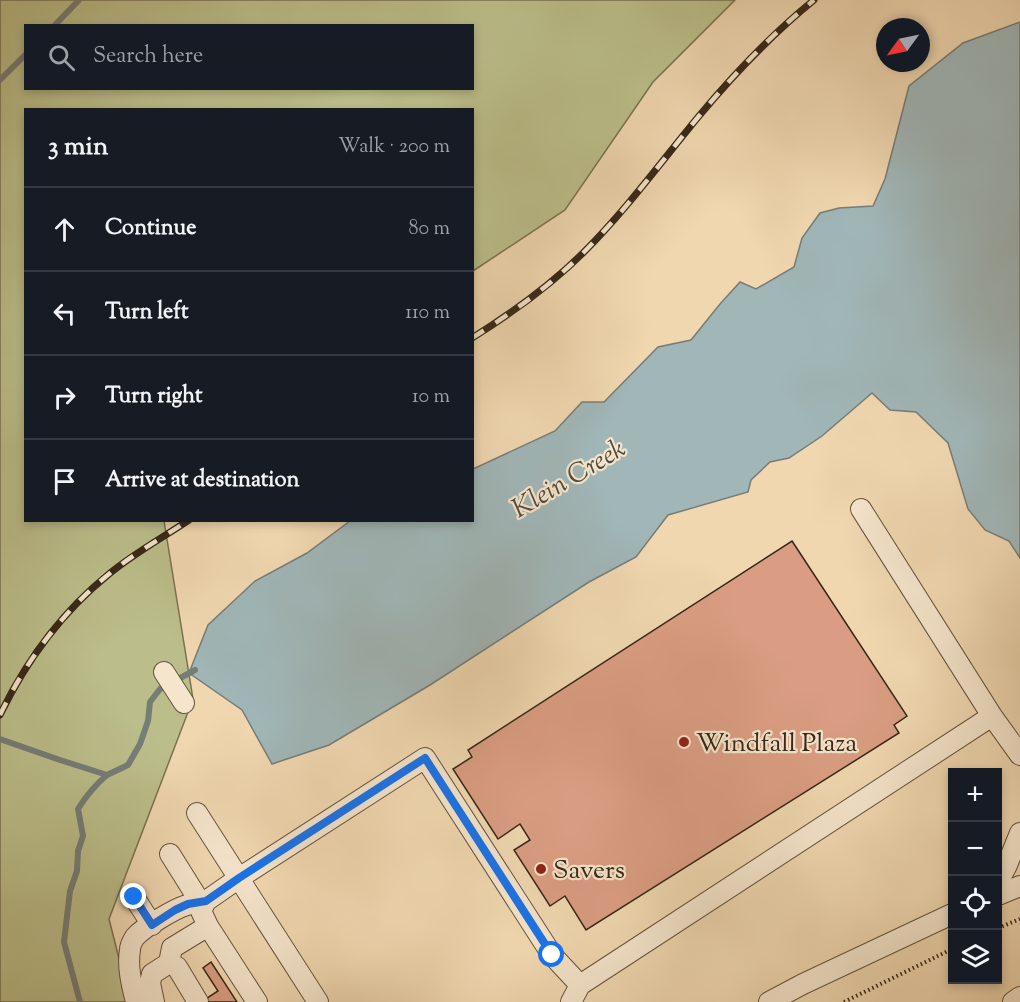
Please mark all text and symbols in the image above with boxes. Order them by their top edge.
north arrow [876,18,930,72]
search box [24,24,474,90]
icon: search [45,41,78,74]
text: Search here [93,41,203,73]
text: 3 min [48,129,108,166]
text: Walk · 200 m [338,133,450,162]
icon: ahead [48,213,81,246]
text: Continue [105,213,196,245]
text: 80 m [409,215,450,244]
icon: left [48,297,81,330]
text: Turn left [105,297,188,329]
text: 110 m [405,299,450,328]
icon: right [48,381,81,414]
text: Turn right [105,381,202,413]
text: 10 m [412,383,450,412]
water label: Klein Creek [505,431,634,529]
icon: arrive [48,465,81,498]
text: Arrive at destination [105,465,300,497]
place label: Windfall Plaza [696,726,857,763]
marker: Windfall Plaza [677,735,691,749]
map controls [948,768,1002,984]
button: + [948,768,1002,822]
button: − [948,822,1002,876]
place label: Savers [553,853,625,890]
marker: Savers [534,862,548,876]
button: locate [948,876,1002,930]
route end [120,883,146,909]
button: layers [948,930,1002,984]
route start [538,941,564,967]

